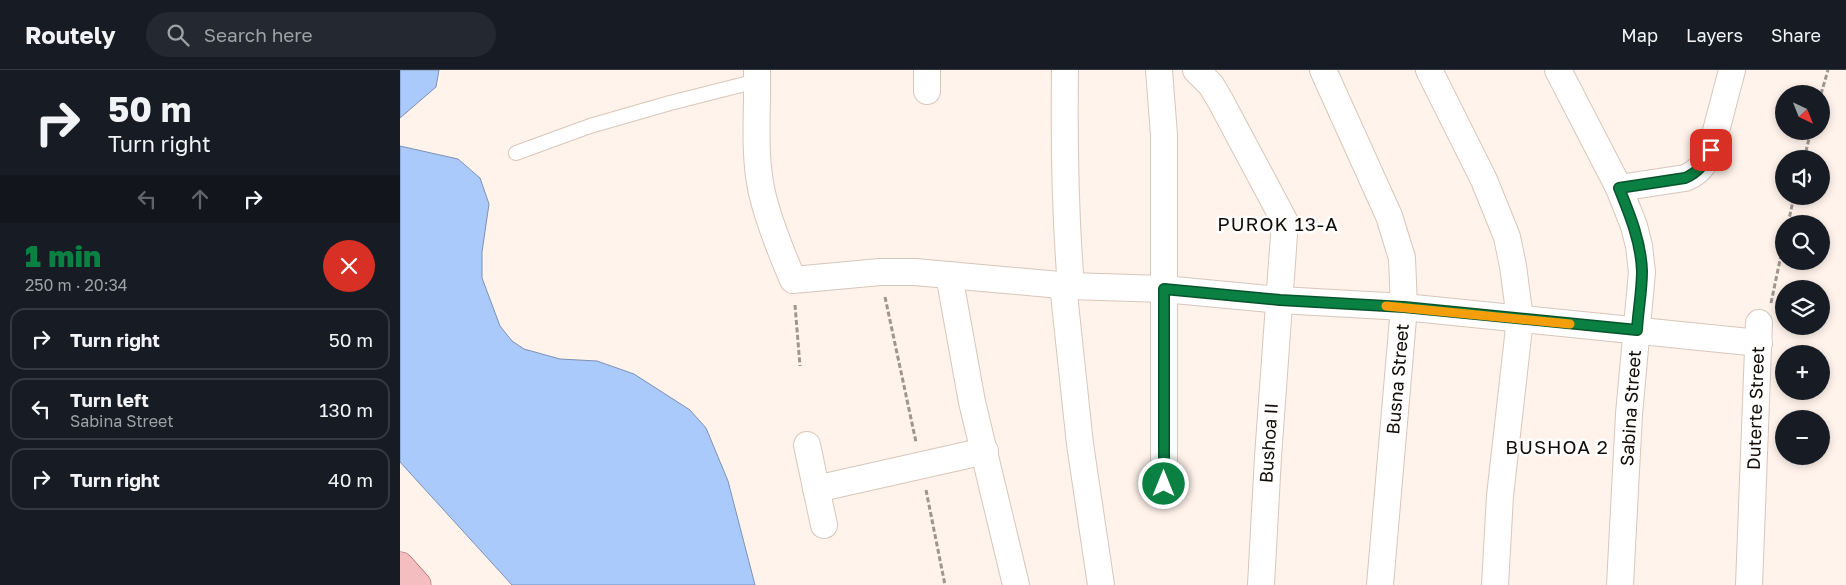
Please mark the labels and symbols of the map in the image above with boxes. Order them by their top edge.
north arrow [1775,85,1830,140]
pin [1690,129,1732,171]
district label: PUROK 13-A [1217,212,1339,235]
street label: Busna Street [1381,322,1413,435]
street label: Duterte Street [1742,346,1768,470]
street label: Sabina Street [1615,349,1645,467]
street label: Bushoa II [1254,402,1282,484]
district label: BUSHOA 2 [1505,435,1609,458]
position arrow [1137,457,1189,509]

